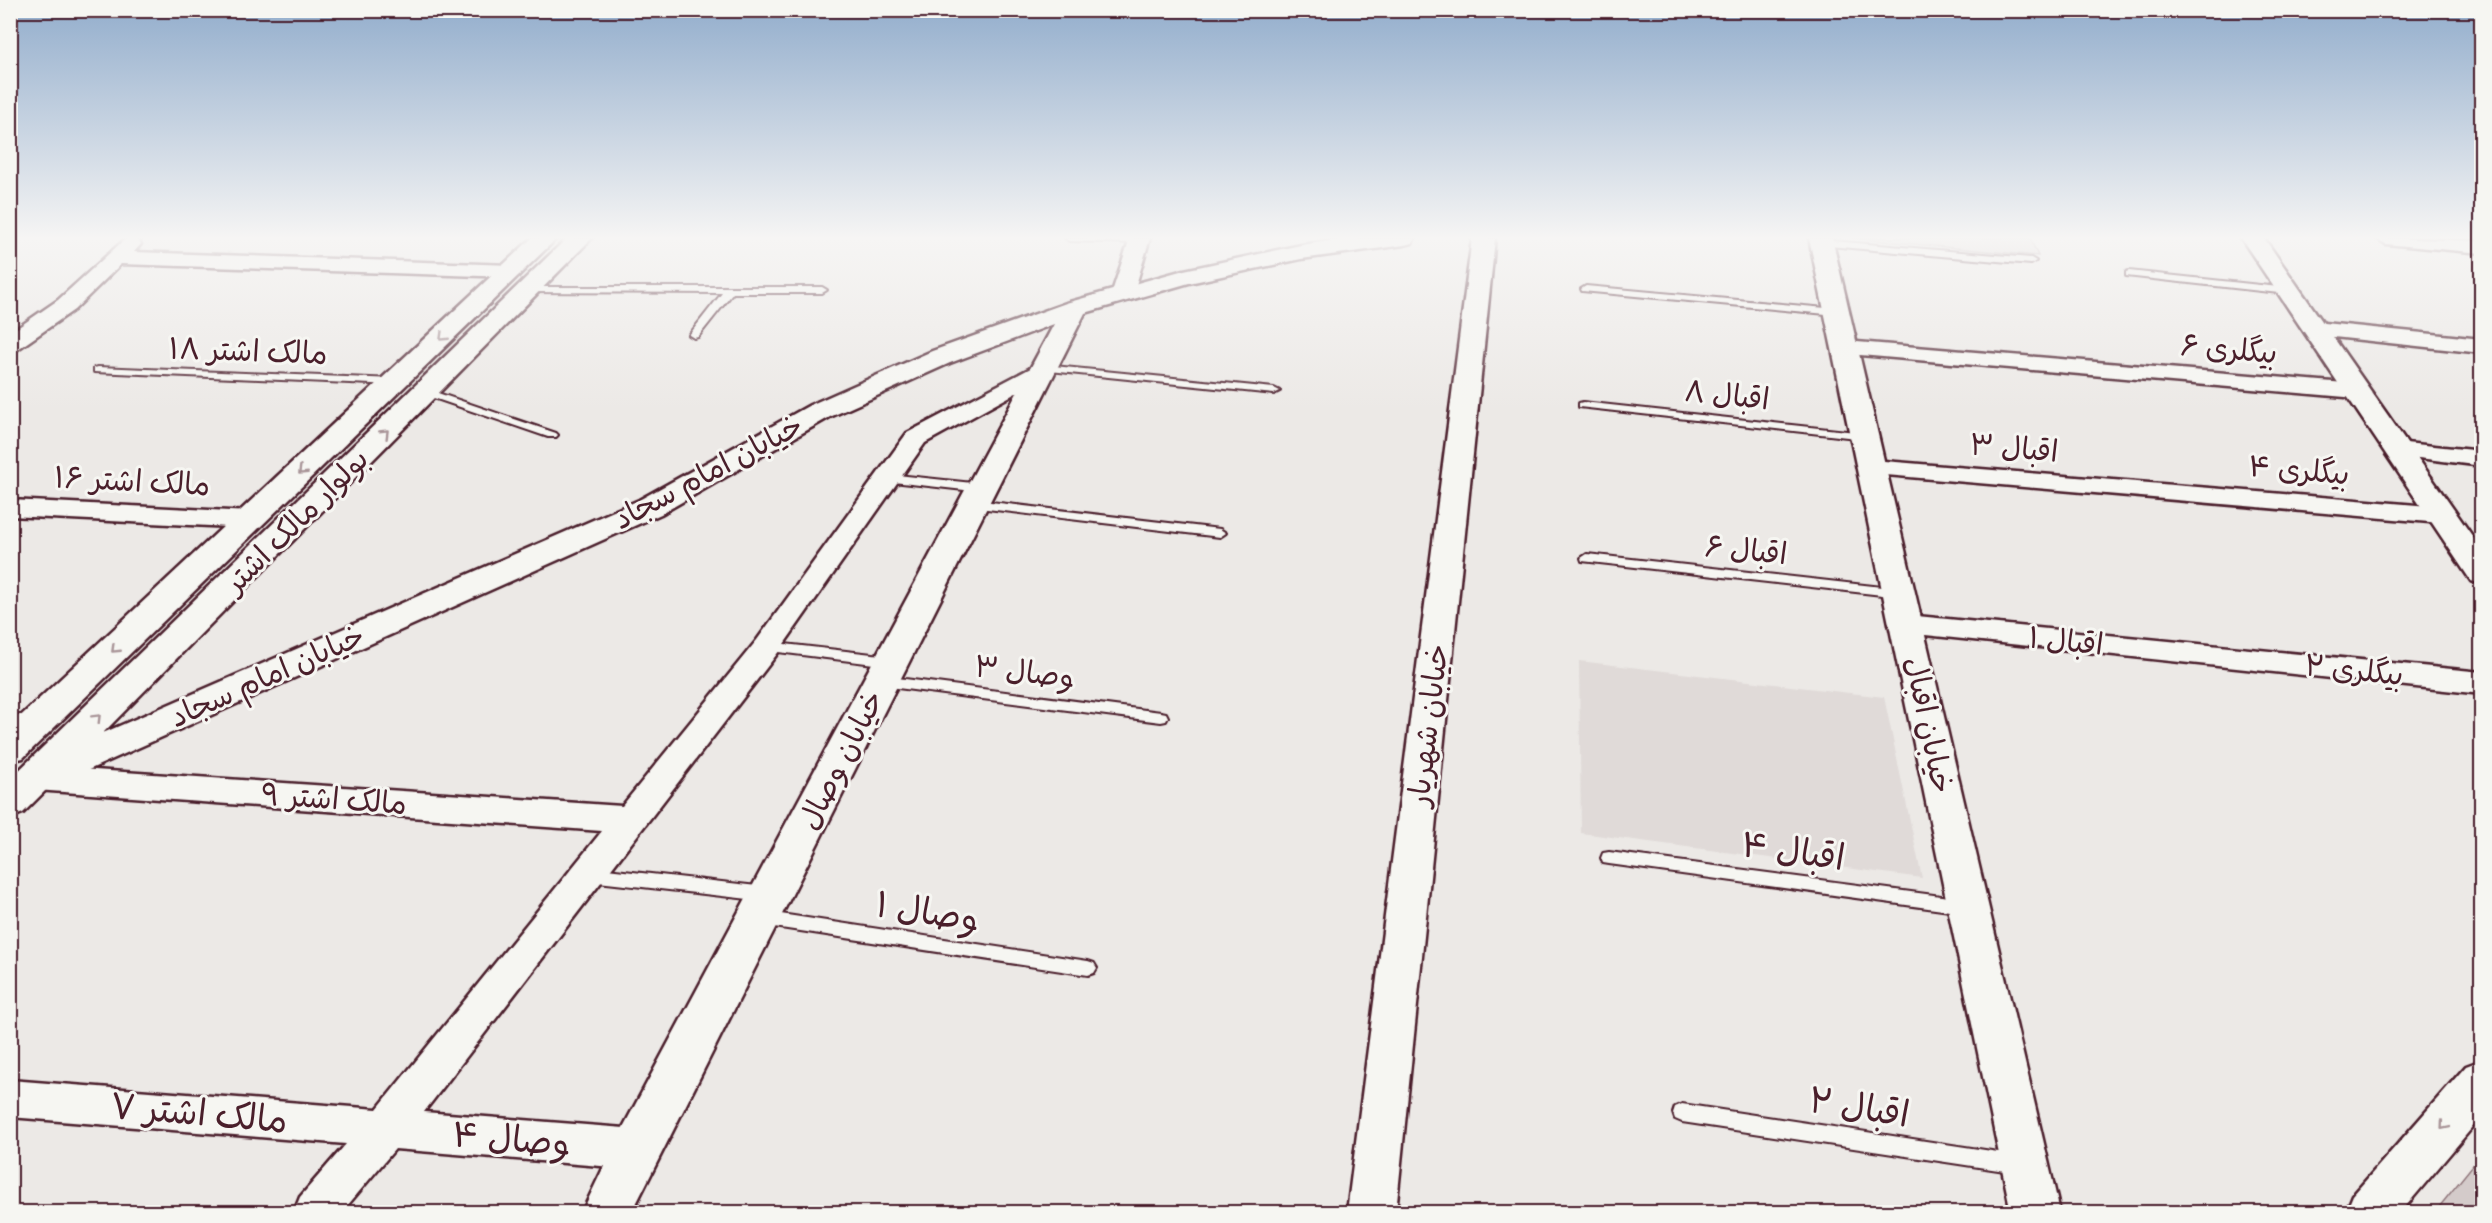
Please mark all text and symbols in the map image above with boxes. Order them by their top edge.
street label: بیگلری ۶ [2179,326,2279,372]
street label: مالک اشتر ۱۸ [168,329,328,373]
one-way arrow [439,329,450,340]
street label: اقبال ۸ [1683,372,1771,418]
street label: خیابان امام سجاد [607,406,811,541]
street label: اقبال ۳ [1968,425,2060,471]
one-way arrow [377,429,388,440]
street label: بولوار مالک اشتر [213,440,377,604]
street label: بیگلری ۴ [2247,447,2351,493]
street label: مالک اشتر ۱۶ [53,458,211,504]
one-way arrow [298,464,308,475]
street label: اقبال ۶ [1703,527,1789,573]
street label: خیابان امام سجاد [164,616,372,739]
street label: اقبال ۱ [2027,618,2105,664]
one-way arrow [111,642,121,653]
street label: خیابان شهریار [1399,642,1457,811]
street label: بیگلری ۲ [2303,646,2405,694]
street label: وصال ۳ [972,647,1078,697]
street label: خیابان اقبال [1896,653,1962,797]
street label: خیابان وصال [790,684,892,836]
one-way arrow [89,714,100,725]
street label: مالک اشتر ۹ [260,775,408,823]
street label: اقبال ۴ [1738,821,1848,881]
street label: وصال ۱ [872,881,984,943]
street label: اقبال ۲ [1805,1076,1913,1138]
street label: مالک اشتر ۷ [108,1082,290,1144]
street label: وصال ۴ [450,1111,574,1167]
one-way arrow [2440,1119,2451,1130]

